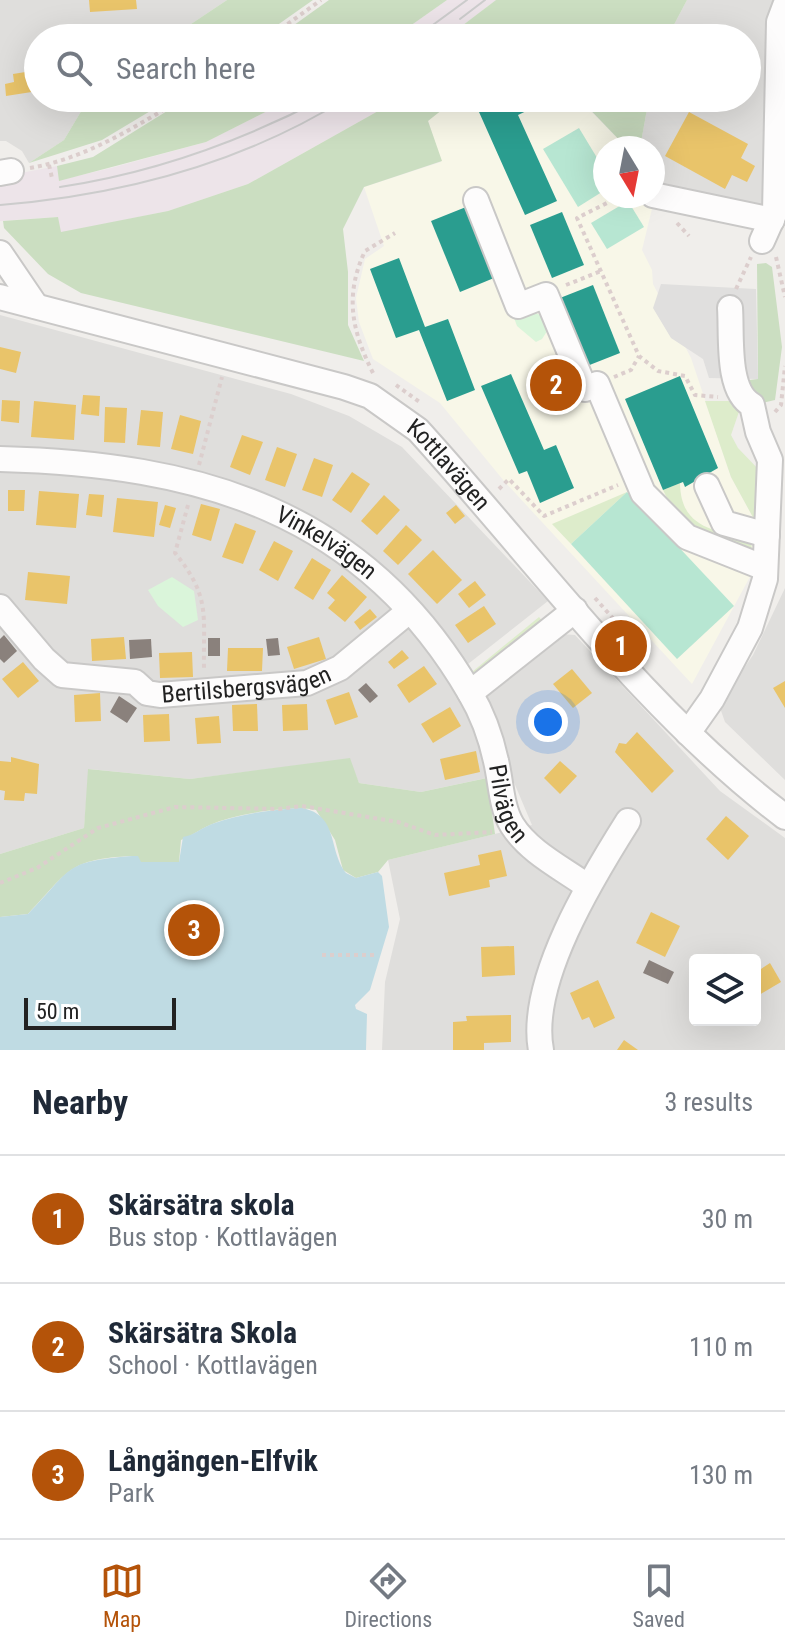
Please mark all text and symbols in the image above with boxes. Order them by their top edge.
search box [24,24,761,112]
icon: search [52,46,96,90]
text: Search here [116,51,256,86]
north arrow [593,136,665,208]
pin: 2 [530,355,582,415]
street label: Kottlavägen [402,413,496,516]
street label: Vinkelvägen [272,500,383,585]
pin: 1 [595,616,647,676]
street label: Bertilsbergsvägen [161,660,335,709]
your location [528,702,568,742]
street label: Pilvägen [483,762,534,849]
pin: 3 [168,900,220,960]
map controls [689,954,761,1026]
button: layers [689,954,761,1026]
scale bar [24,994,176,1030]
text: 50 m [36,999,79,1024]
text: Nearby [32,1082,128,1122]
text: 3 results [664,1087,753,1117]
text: Skärsätra skola [108,1187,295,1222]
text: 1 [51,1204,65,1234]
text: 30 m [702,1204,753,1234]
text: Bus stop · Kottlavägen [108,1222,338,1252]
text: Skärsätra Skola [108,1315,297,1350]
text: 2 [51,1332,65,1362]
text: 110 m [689,1332,753,1362]
text: School · Kottlavägen [108,1350,318,1380]
text: Långängen-Elfvik [108,1443,318,1478]
text: 3 [51,1460,65,1490]
text: 130 m [689,1460,753,1490]
text: Park [108,1478,154,1508]
tab: Map [100,1559,144,1632]
tab: Directions [344,1559,432,1632]
tab: Saved [633,1559,685,1632]

